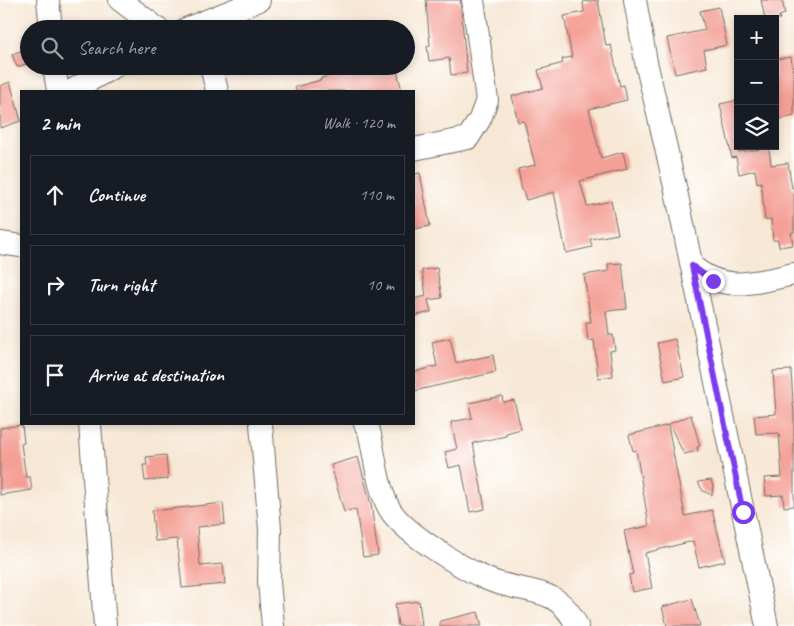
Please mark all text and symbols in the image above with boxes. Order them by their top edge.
map controls [734,15,779,150]
button: + [734,15,779,60]
search box [20,20,415,75]
icon: search [38,34,66,62]
text: Search here [78,36,155,60]
button: − [734,60,779,105]
button: layers [734,105,779,150]
text: 2 min [40,110,80,136]
text: Walk · 120 m [323,113,395,133]
icon: ahead [41,181,69,209]
text: Continue [88,183,145,207]
text: 110 m [360,185,394,205]
route end [702,270,725,293]
icon: right [41,271,69,299]
text: Turn right [88,273,155,297]
text: 10 m [367,275,394,295]
icon: arrive [41,361,69,389]
text: Arrive at destination [88,363,224,387]
route start [732,501,755,524]

